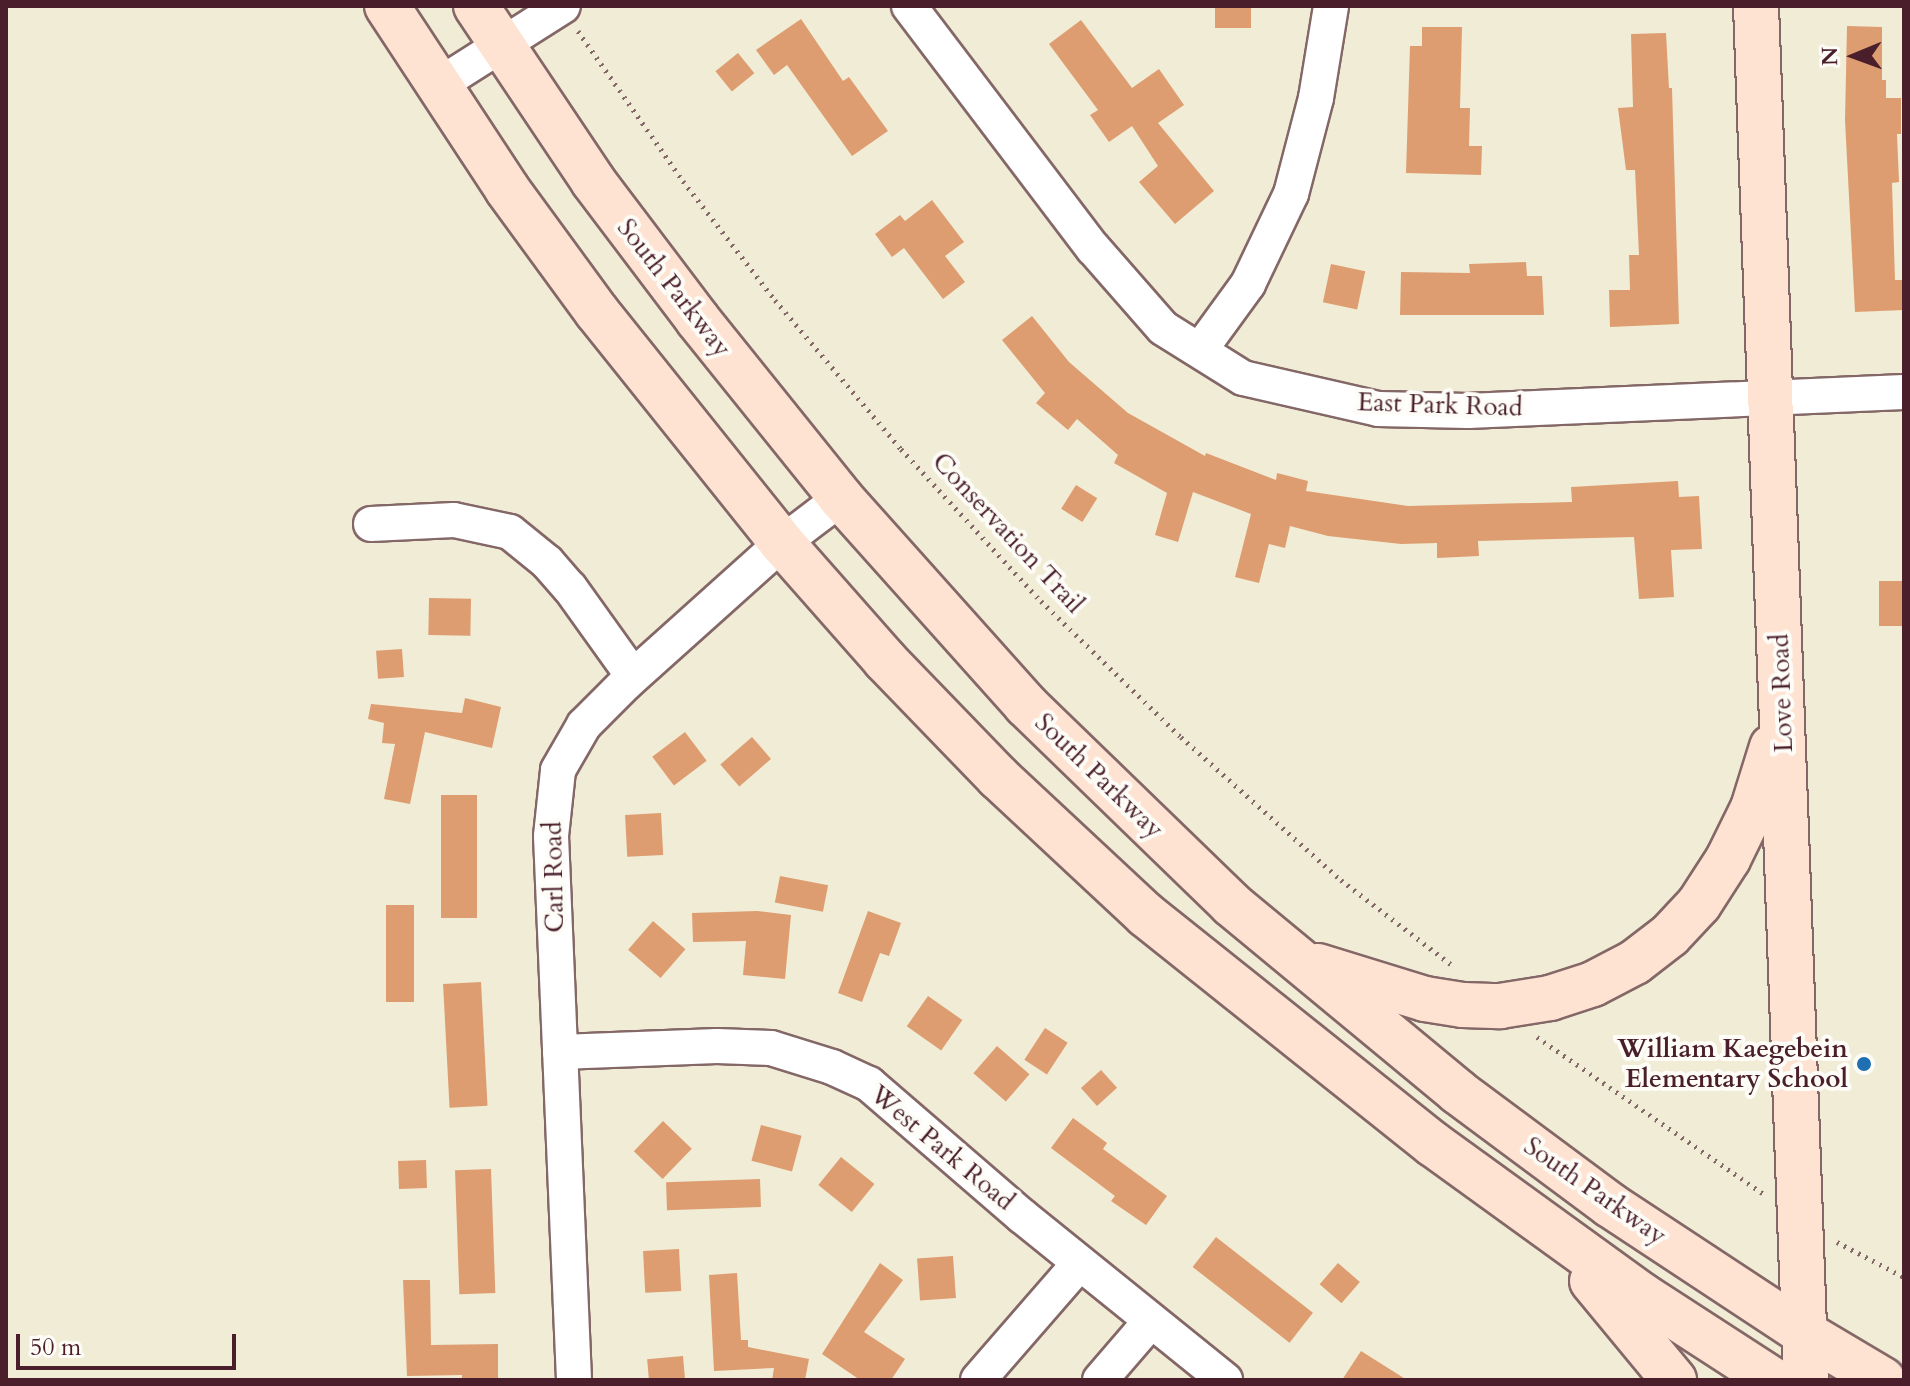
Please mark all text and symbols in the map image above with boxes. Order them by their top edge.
north arrow [1814,16,1894,96]
text: N [1815,47,1845,66]
street label: South Parkway [610,213,738,363]
street label: East Park Road [1357,387,1523,423]
street label: Conservation Trail [926,446,1090,620]
street label: Love Road [1764,633,1800,753]
street label: South Parkway [1028,707,1170,845]
street label: Carl Road [537,821,571,933]
place label: William Kaegebein Elementary School [1617,1033,1848,1094]
marker: William Kaegebein Elementary School [1855,1055,1873,1073]
street label: West Park Road [864,1079,1020,1217]
street label: South Parkway [1518,1130,1672,1252]
scale bar [20,1318,240,1368]
text: 50 m [30,1331,81,1364]

